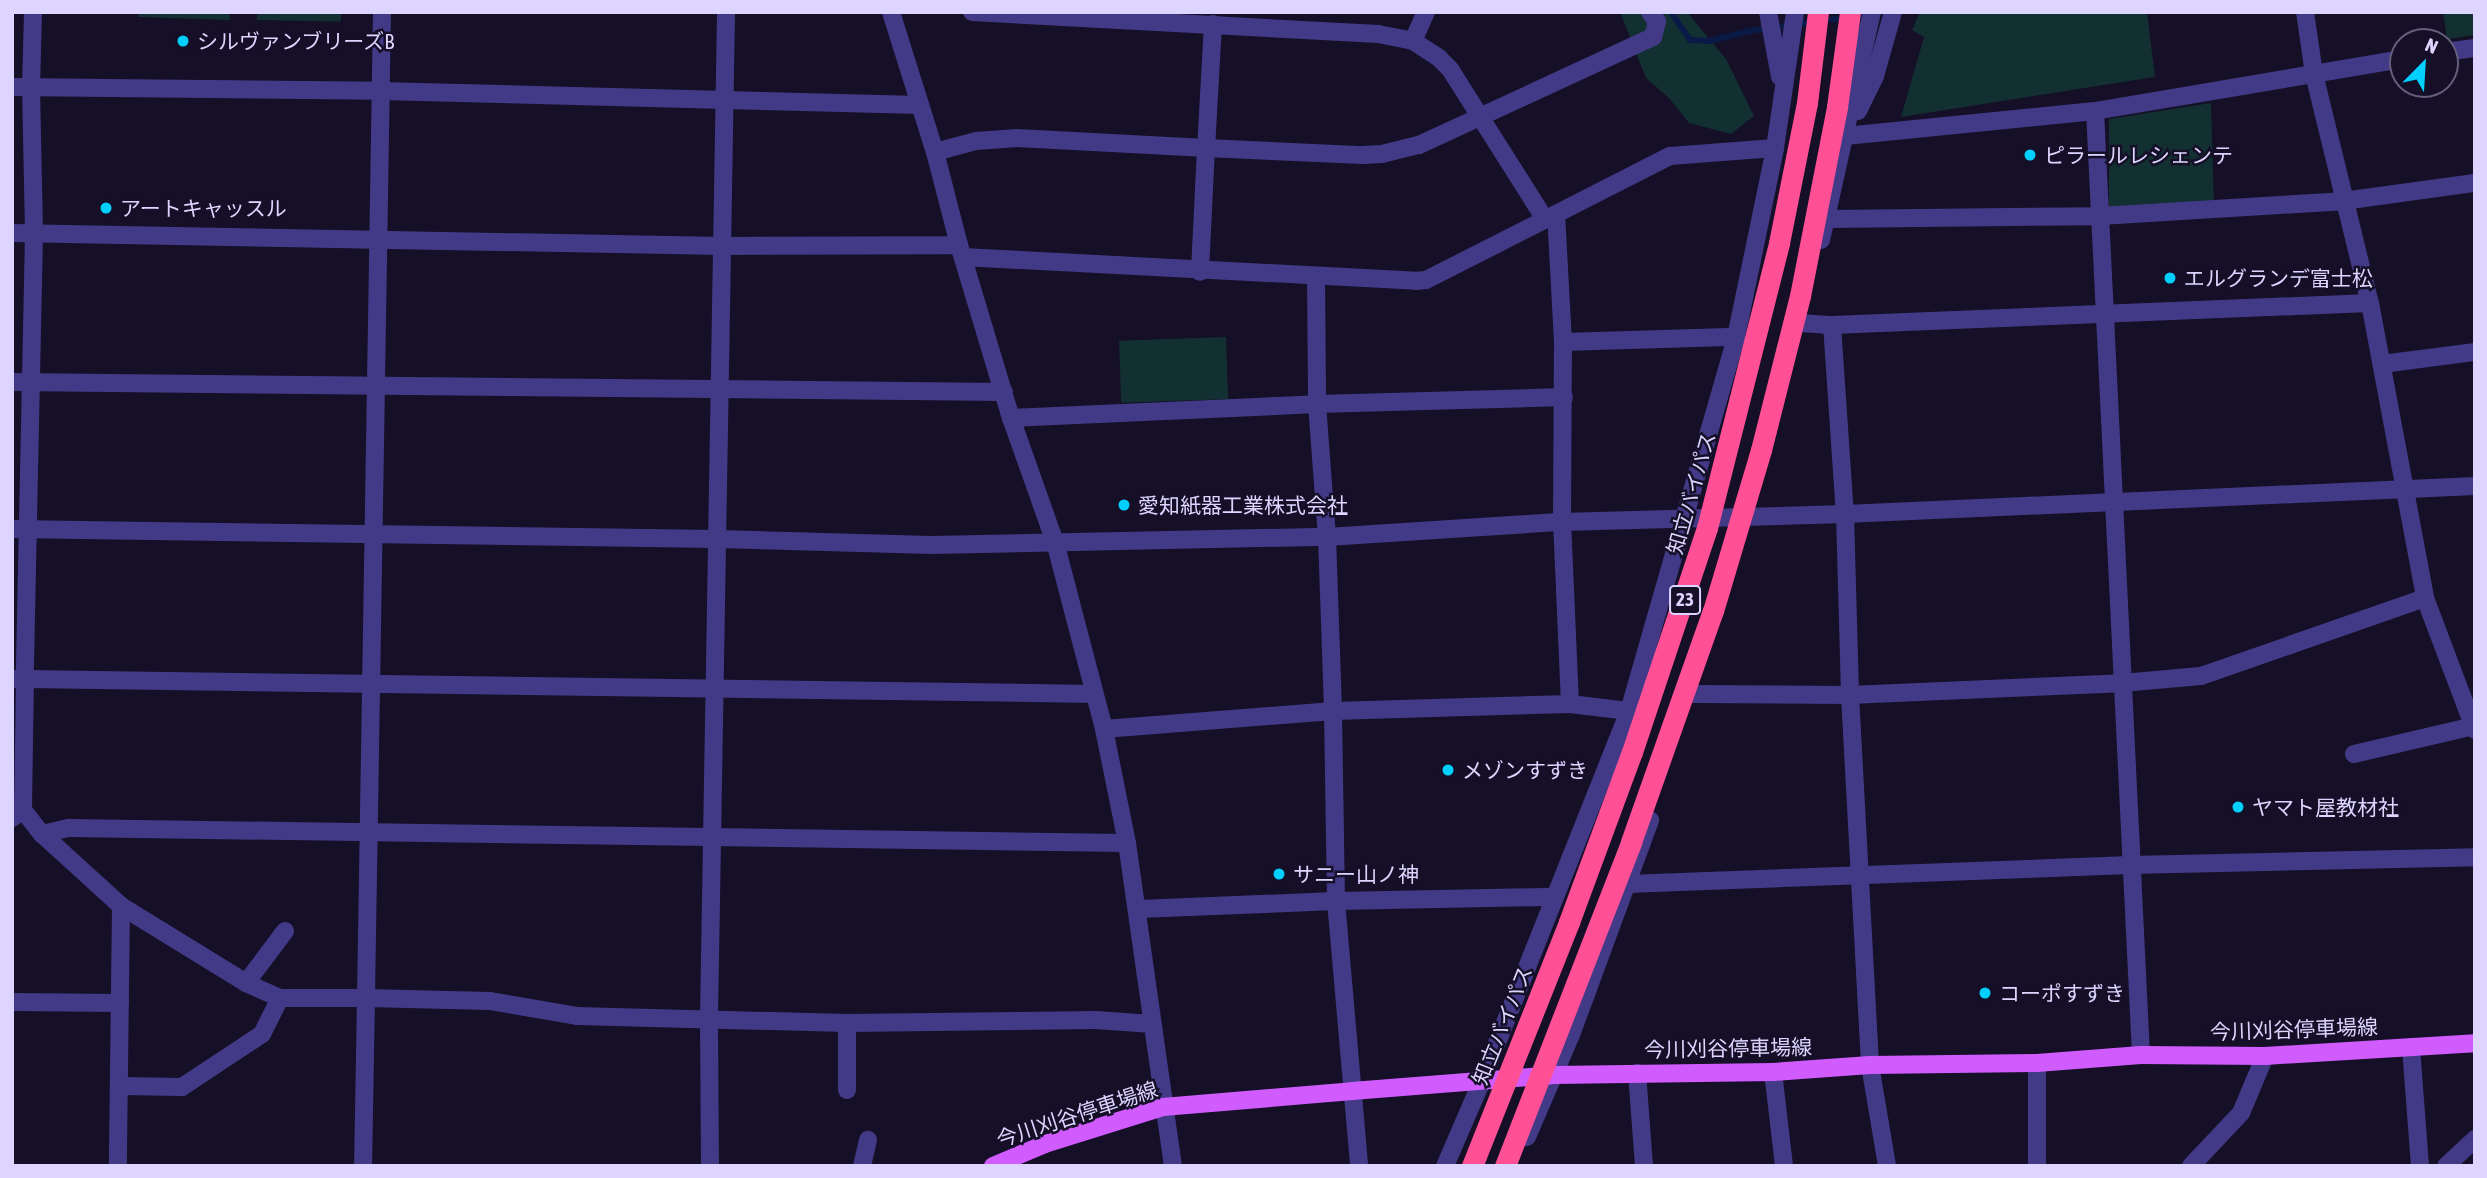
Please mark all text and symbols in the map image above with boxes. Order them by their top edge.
place label: シルヴァンブリーズB [197,28,396,54]
north arrow [2389,28,2459,98]
marker: シルヴァンブリーズB [175,33,191,49]
text: N [2422,33,2441,58]
place label: ピラールレシェンテ [2044,142,2233,168]
marker: ピラールレシェンテ [2022,147,2038,163]
place label: アートキャッスル [120,195,287,221]
marker: アートキャッスル [98,200,114,216]
place label: エルグランデ富士松 [2184,265,2373,291]
marker: エルグランデ富士松 [2162,270,2178,286]
street label: 知立バイパス [1662,429,1720,557]
place label: 愛知紙器工業株式会社 [1138,492,1348,518]
marker: 愛知紙器工業株式会社 [1116,497,1132,513]
road number: 23 [1668,584,1702,615]
place label: メゾンすずき [1462,757,1588,783]
marker: メゾンすずき [1440,762,1456,778]
place label: ヤマト屋教材社 [2252,794,2399,820]
marker: ヤマト屋教材社 [2230,799,2246,815]
place label: サニー山ノ神 [1293,861,1419,887]
marker: サニー山ノ神 [1271,866,1287,882]
street label: 知立バイパス [1467,962,1537,1088]
place label: コーポすずき [1999,980,2125,1006]
marker: コーポすずき [1977,985,1993,1001]
street label: 今川刈谷停車場線 [2210,1013,2378,1045]
street label: 今川刈谷停車場線 [1644,1034,1812,1062]
street label: 今川刈谷停車場線 [993,1076,1161,1152]

